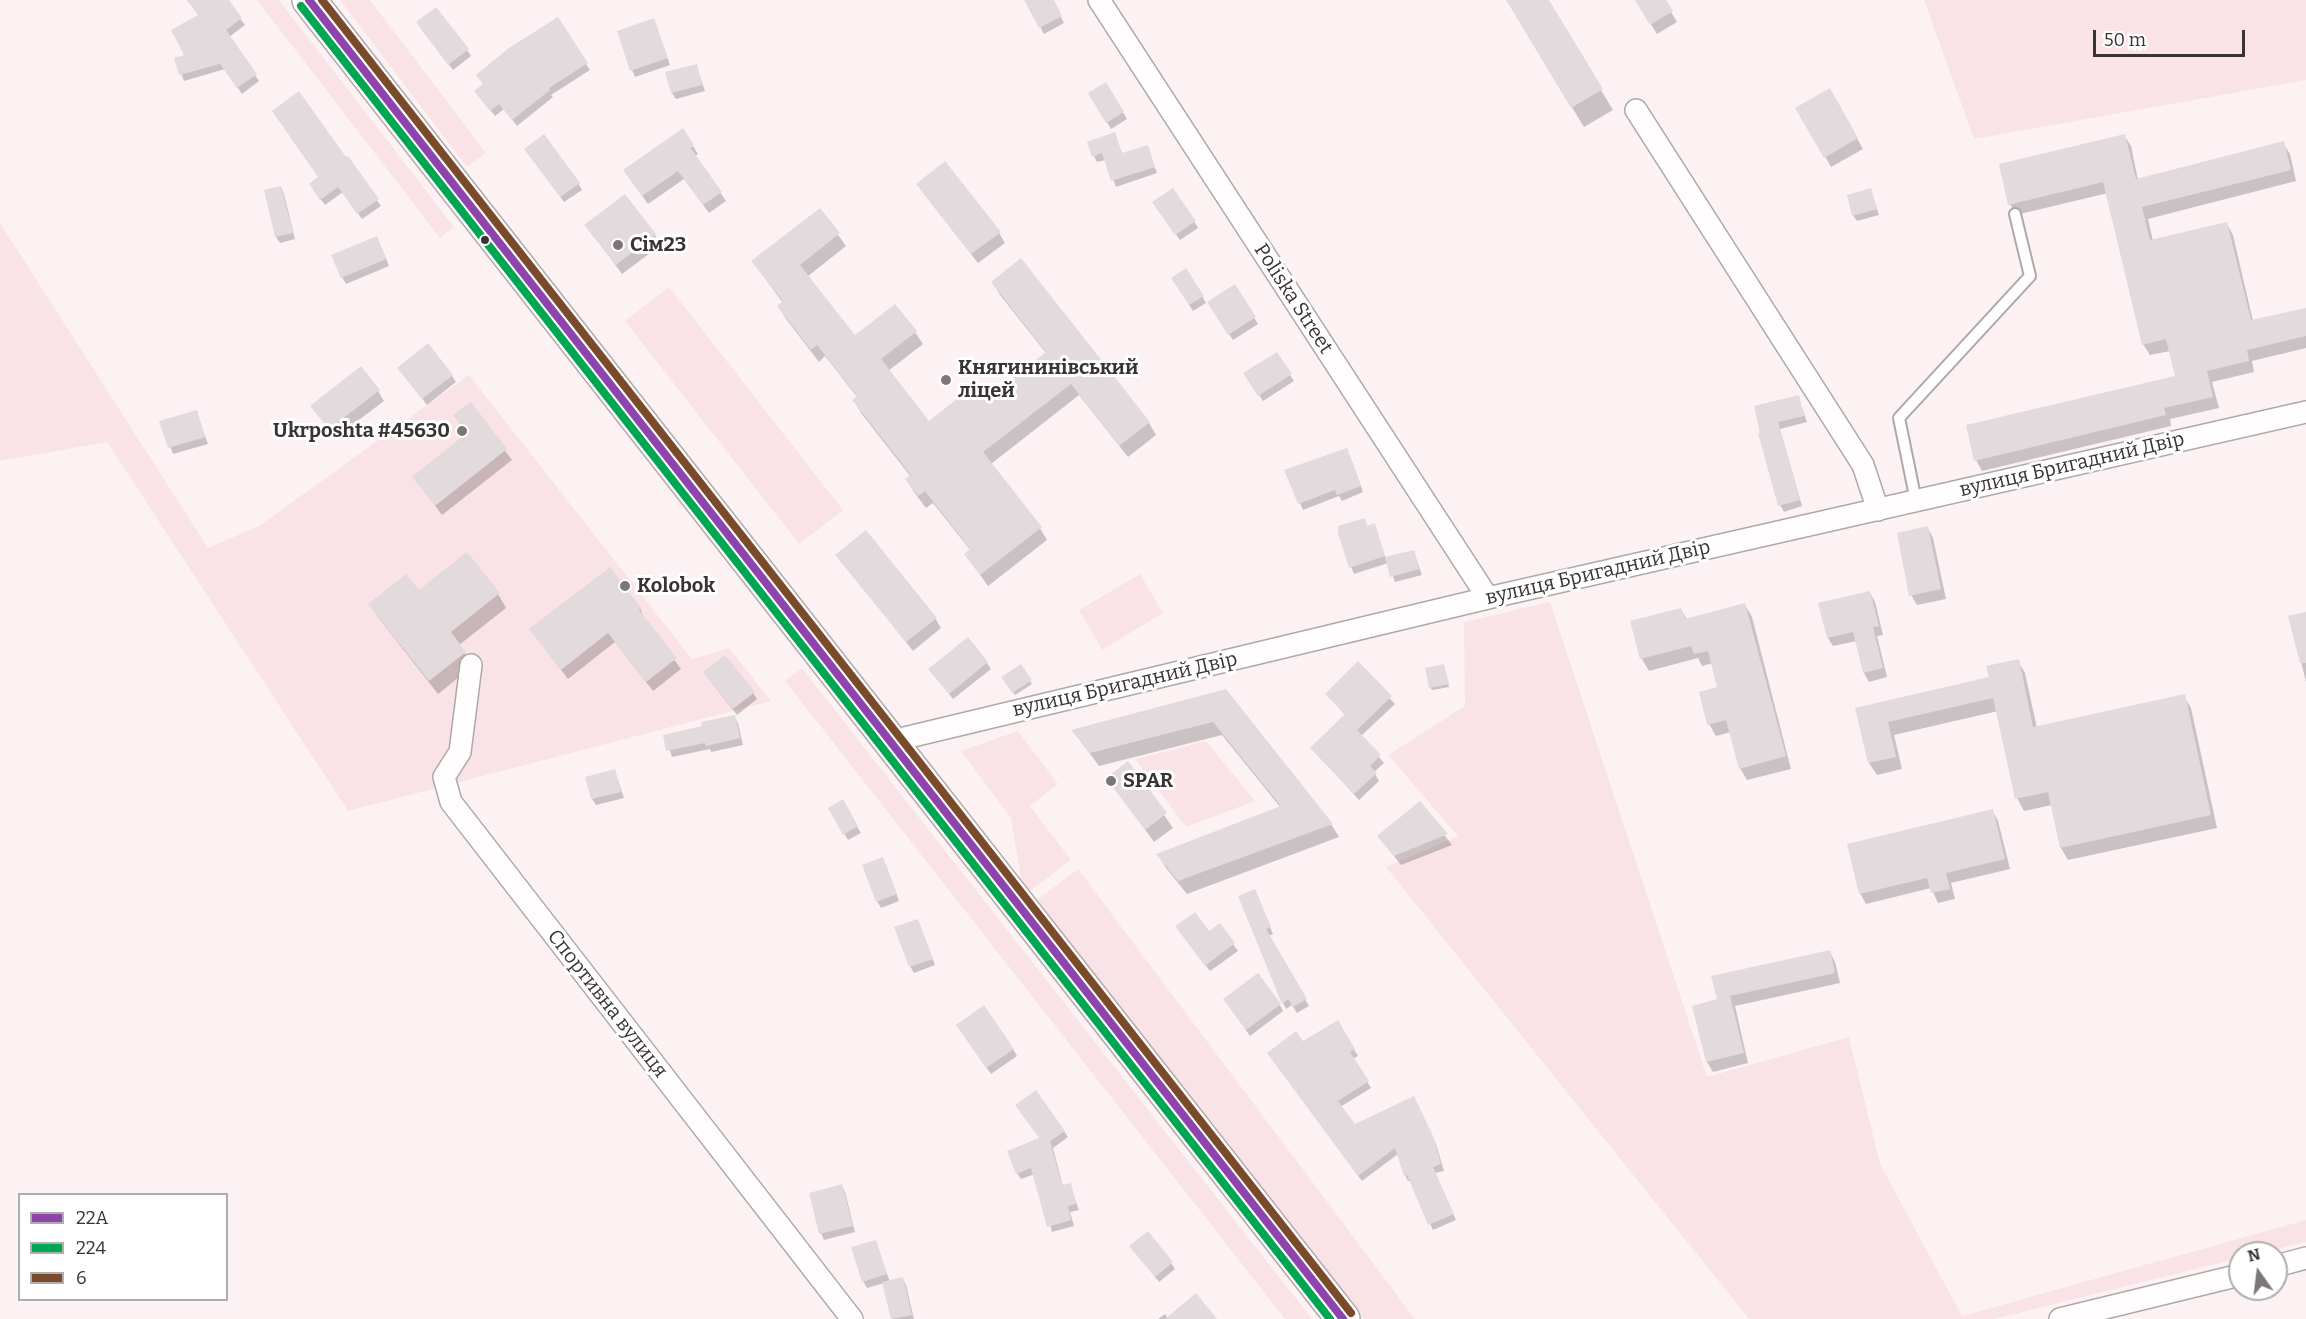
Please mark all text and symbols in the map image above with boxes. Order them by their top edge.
scale bar [2096,18,2248,56]
text: 50 m [2104,29,2146,51]
place label: Сім23 [630,233,686,257]
unlabelled marker [479,234,491,246]
marker: Сім23 [611,238,625,252]
street label: Poliska Street [1248,239,1338,359]
place label: Княгининівський ліцей [958,356,1139,403]
marker: Княгининівський ліцей [939,373,953,387]
place label: Ukrposhta #45630 [273,419,450,443]
marker: Ukrposhta #45630 [455,424,469,438]
street label: вулиця Бригадний Двір [1957,427,2187,503]
street label: вулиця Бригадний Двір [1483,535,1713,611]
place label: Kolobok [637,574,715,598]
marker: Kolobok [618,579,632,593]
street label: вулиця Бригадний Двір [1010,647,1240,723]
place label: SPAR [1123,769,1173,793]
marker: SPAR [1104,774,1118,788]
street label: Спортивна вулиця [542,925,672,1083]
legend [18,1193,228,1301]
text: 22А [76,1207,108,1229]
text: 224 [76,1237,106,1259]
north arrow [2228,1241,2288,1301]
text: N [2246,1244,2262,1266]
text: 6 [76,1267,87,1289]

